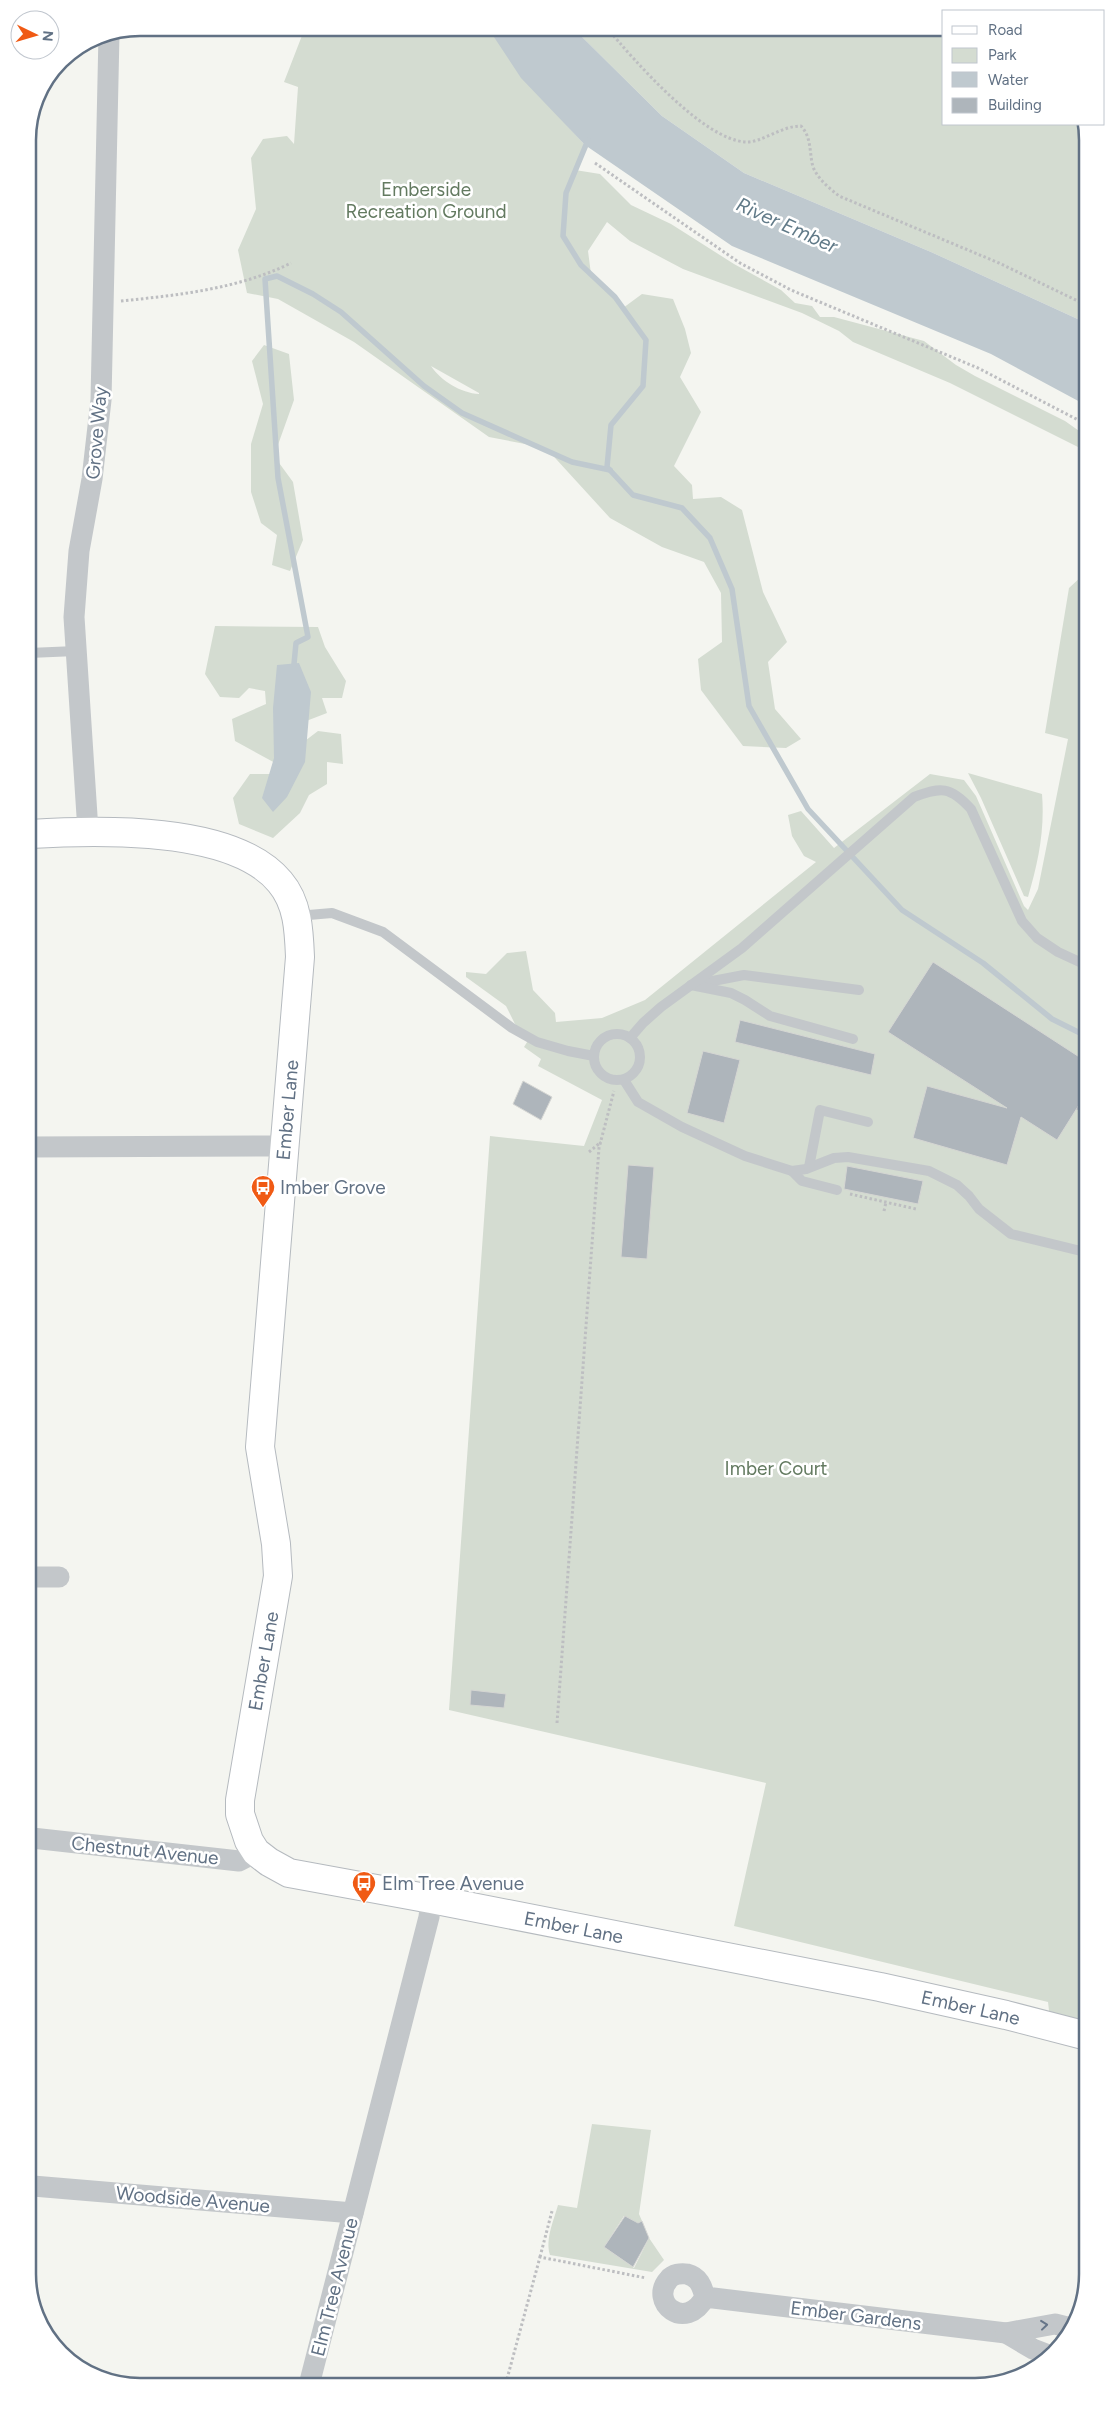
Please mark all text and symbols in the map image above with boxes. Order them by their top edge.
north arrow [10,10,60,60]
legend [942,10,1105,125]
text: Road [988,21,1023,39]
text: N [39,30,56,42]
text: Park [988,46,1017,64]
text: Water [988,71,1028,89]
text: Building [988,96,1042,114]
park label: Emberside Recreation Ground [345,178,507,223]
water label: River Ember [733,192,842,258]
street label: Grove Way [81,386,112,481]
street label: Ember Lane [272,1059,303,1161]
bus stop icon: Imber Grove [250,1174,276,1208]
place label: Imber Grove [280,1176,386,1199]
park label: Imber Court [725,1457,827,1480]
street label: Ember Lane [243,1610,284,1713]
street label: Chestnut Avenue [70,1831,220,1870]
bus stop icon: Elm Tree Avenue [351,1870,377,1904]
place label: Elm Tree Avenue [382,1872,524,1895]
street label: Ember Lane [522,1907,625,1948]
street label: Ember Lane [919,1986,1022,2030]
street label: Woodside Avenue [115,2181,271,2218]
street label: Elm Tree Avenue [306,2215,363,2359]
street label: Ember Gardens [789,2296,923,2335]
one-way arrow [1040,2320,1048,2331]

